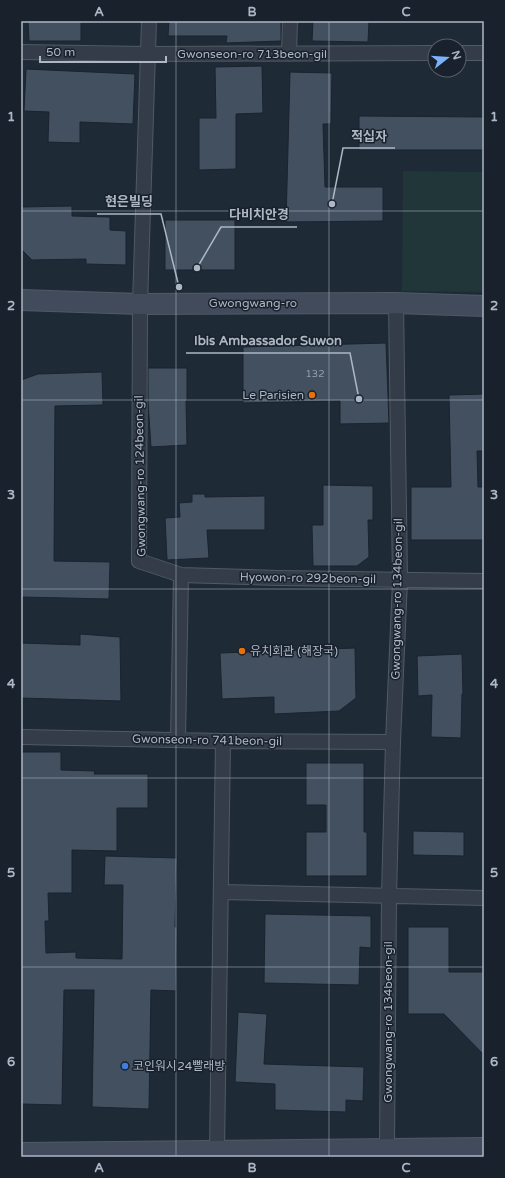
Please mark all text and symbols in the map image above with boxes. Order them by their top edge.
text: A [94,4,104,20]
text: B [247,4,257,20]
text: C [401,4,411,20]
scale bar [40,38,166,64]
north arrow [427,38,467,78]
text: 50 m [46,45,75,59]
street label: Gwonseon-ro 713beon-gil [177,47,327,61]
text: N [449,49,464,61]
text: 1 [7,109,15,125]
text: 1 [490,109,498,125]
callout: 적십자 [343,123,395,148]
text: 적십자 [351,129,387,145]
callout: 현은빌딩 [97,189,161,214]
text: 현은빌딩 [105,194,153,210]
callout: 다비치안경 [221,202,297,227]
text: 다비치안경 [229,207,289,223]
street label: Gwongwang-ro [209,296,297,310]
text: 2 [7,298,15,314]
text: 2 [490,298,498,314]
callout: Ibis Ambassador Suwon [186,328,350,353]
text: Ibis Ambassador Suwon [194,333,342,349]
house number: 132 [306,368,324,380]
place label: Le Parisien [242,388,304,402]
marker: Le Parisien [307,390,317,400]
street label: Gwongwang-ro 124beon-gil [132,395,148,557]
text: 3 [7,487,15,503]
text: 3 [490,487,498,503]
street label: Gwongwang-ro 134beon-gil [389,518,405,680]
street label: Hyowon-ro 292beon-gil [240,570,376,586]
place label: 유치회관 (해장국) [250,644,338,658]
marker: 유치회관 (해장국) [237,646,247,656]
text: 4 [7,676,16,692]
text: 4 [490,676,499,692]
street label: Gwonseon-ro 741beon-gil [132,732,282,748]
text: 5 [7,865,15,881]
text: 5 [490,865,498,881]
street label: Gwongwang-ro 134beon-gil [381,941,395,1103]
text: 6 [7,1054,15,1070]
text: 6 [490,1054,498,1070]
place label: 코인워시24빨래방 [133,1059,225,1073]
marker: 코인워시24빨래방 [120,1061,130,1071]
text: A [94,1160,104,1176]
text: B [247,1160,257,1176]
text: C [401,1160,411,1176]

